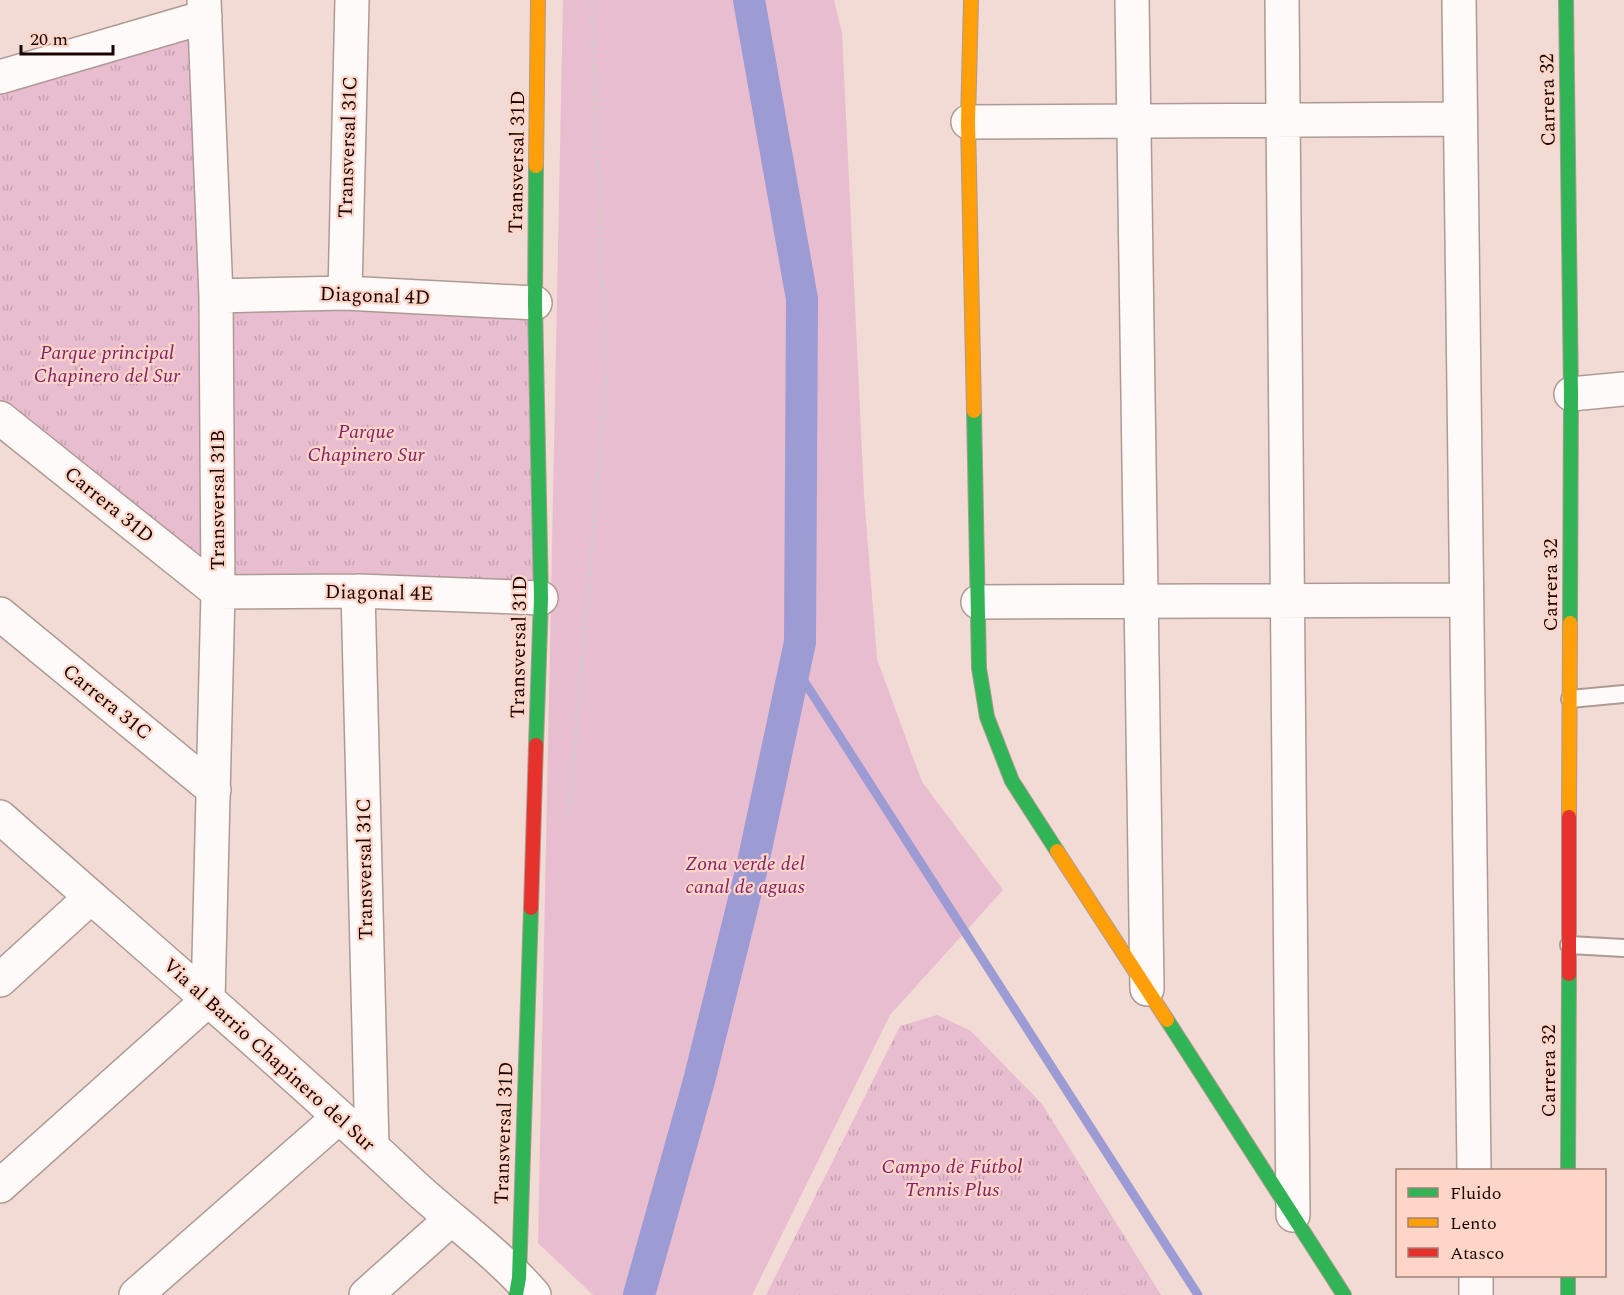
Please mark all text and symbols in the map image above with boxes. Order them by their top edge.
scale bar [21,18,112,56]
text: 20 m [30,26,68,53]
street label: Carrera 32 [1532,53,1564,147]
street label: Transversal 31C [331,76,365,218]
street label: Transversal 31D [501,90,533,234]
street label: Diagonal 4D [319,279,431,313]
park label: Parque principal Chapinero del Sur [34,338,181,391]
park label: Parque Chapinero Sur [307,417,426,470]
street label: Transversal 31B [203,430,233,570]
street label: Carrera 31D [57,459,161,551]
street label: Carrera 32 [1536,539,1566,631]
street label: Transversal 31D [503,575,535,719]
street label: Diagonal 4E [325,577,433,609]
street label: Carrera 31C [56,657,158,747]
street label: Transversal 31C [349,798,381,940]
park label: Zona verde del canal de aguas [685,849,805,902]
street label: Via al Barrio Chapinero del Sur [156,951,382,1159]
street label: Carrera 32 [1534,1025,1564,1117]
street label: Transversal 31D [487,1061,521,1205]
park label: Campo de Fútbol Tennis Plus [882,1152,1022,1205]
legend [1396,1169,1606,1277]
text: Fluido [1450,1180,1502,1207]
text: Lento [1450,1210,1497,1237]
text: Atasco [1450,1240,1504,1267]

